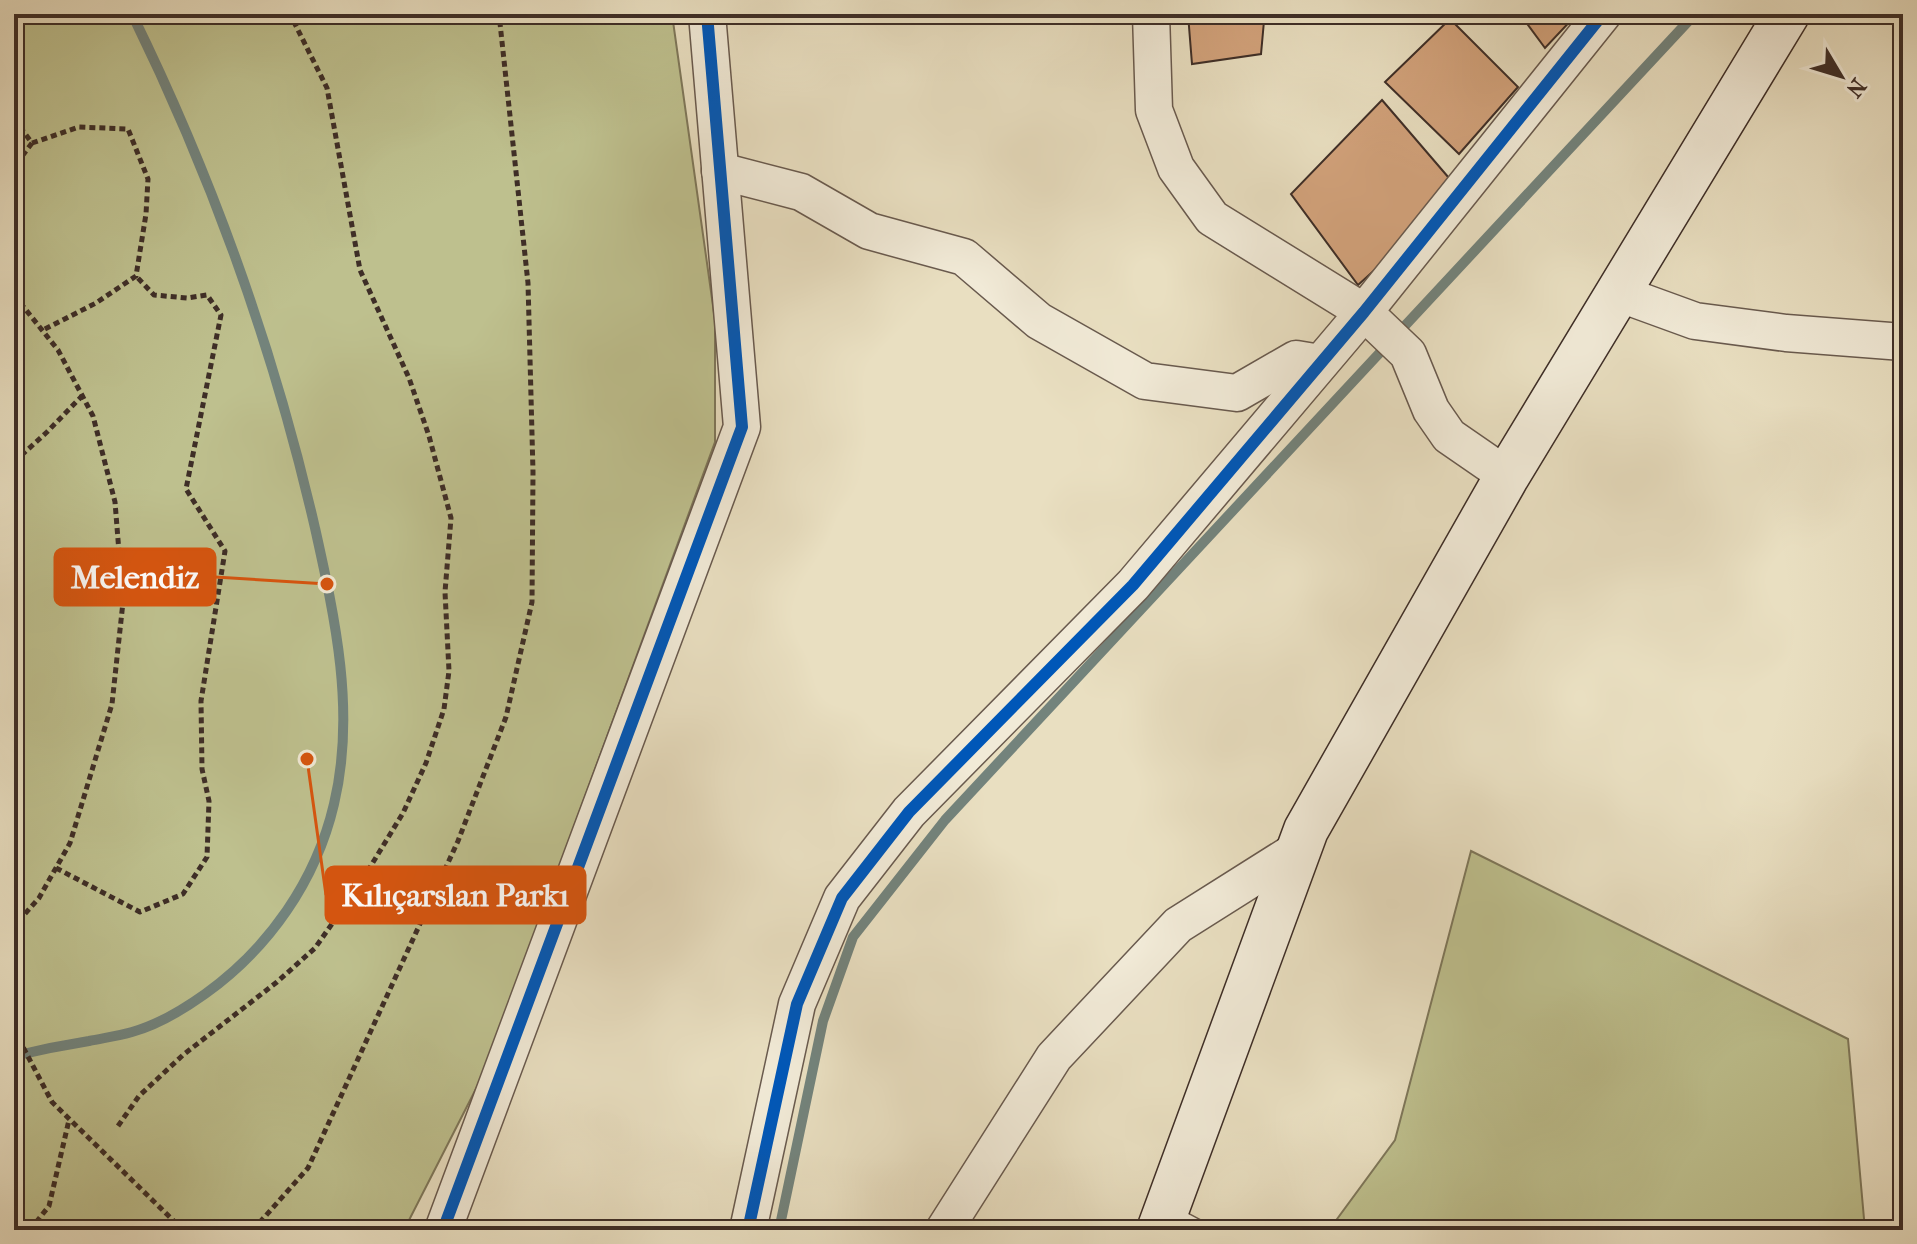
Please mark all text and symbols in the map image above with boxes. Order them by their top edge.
north arrow [1801,36,1881,116]
text: N [1840,73,1871,103]
callout: Melendiz [55,549,215,605]
text: Melendiz [71,559,199,596]
callout: Kılıçarslan Parkı [326,867,585,923]
text: Kılıçarslan Parkı [341,877,569,915]

